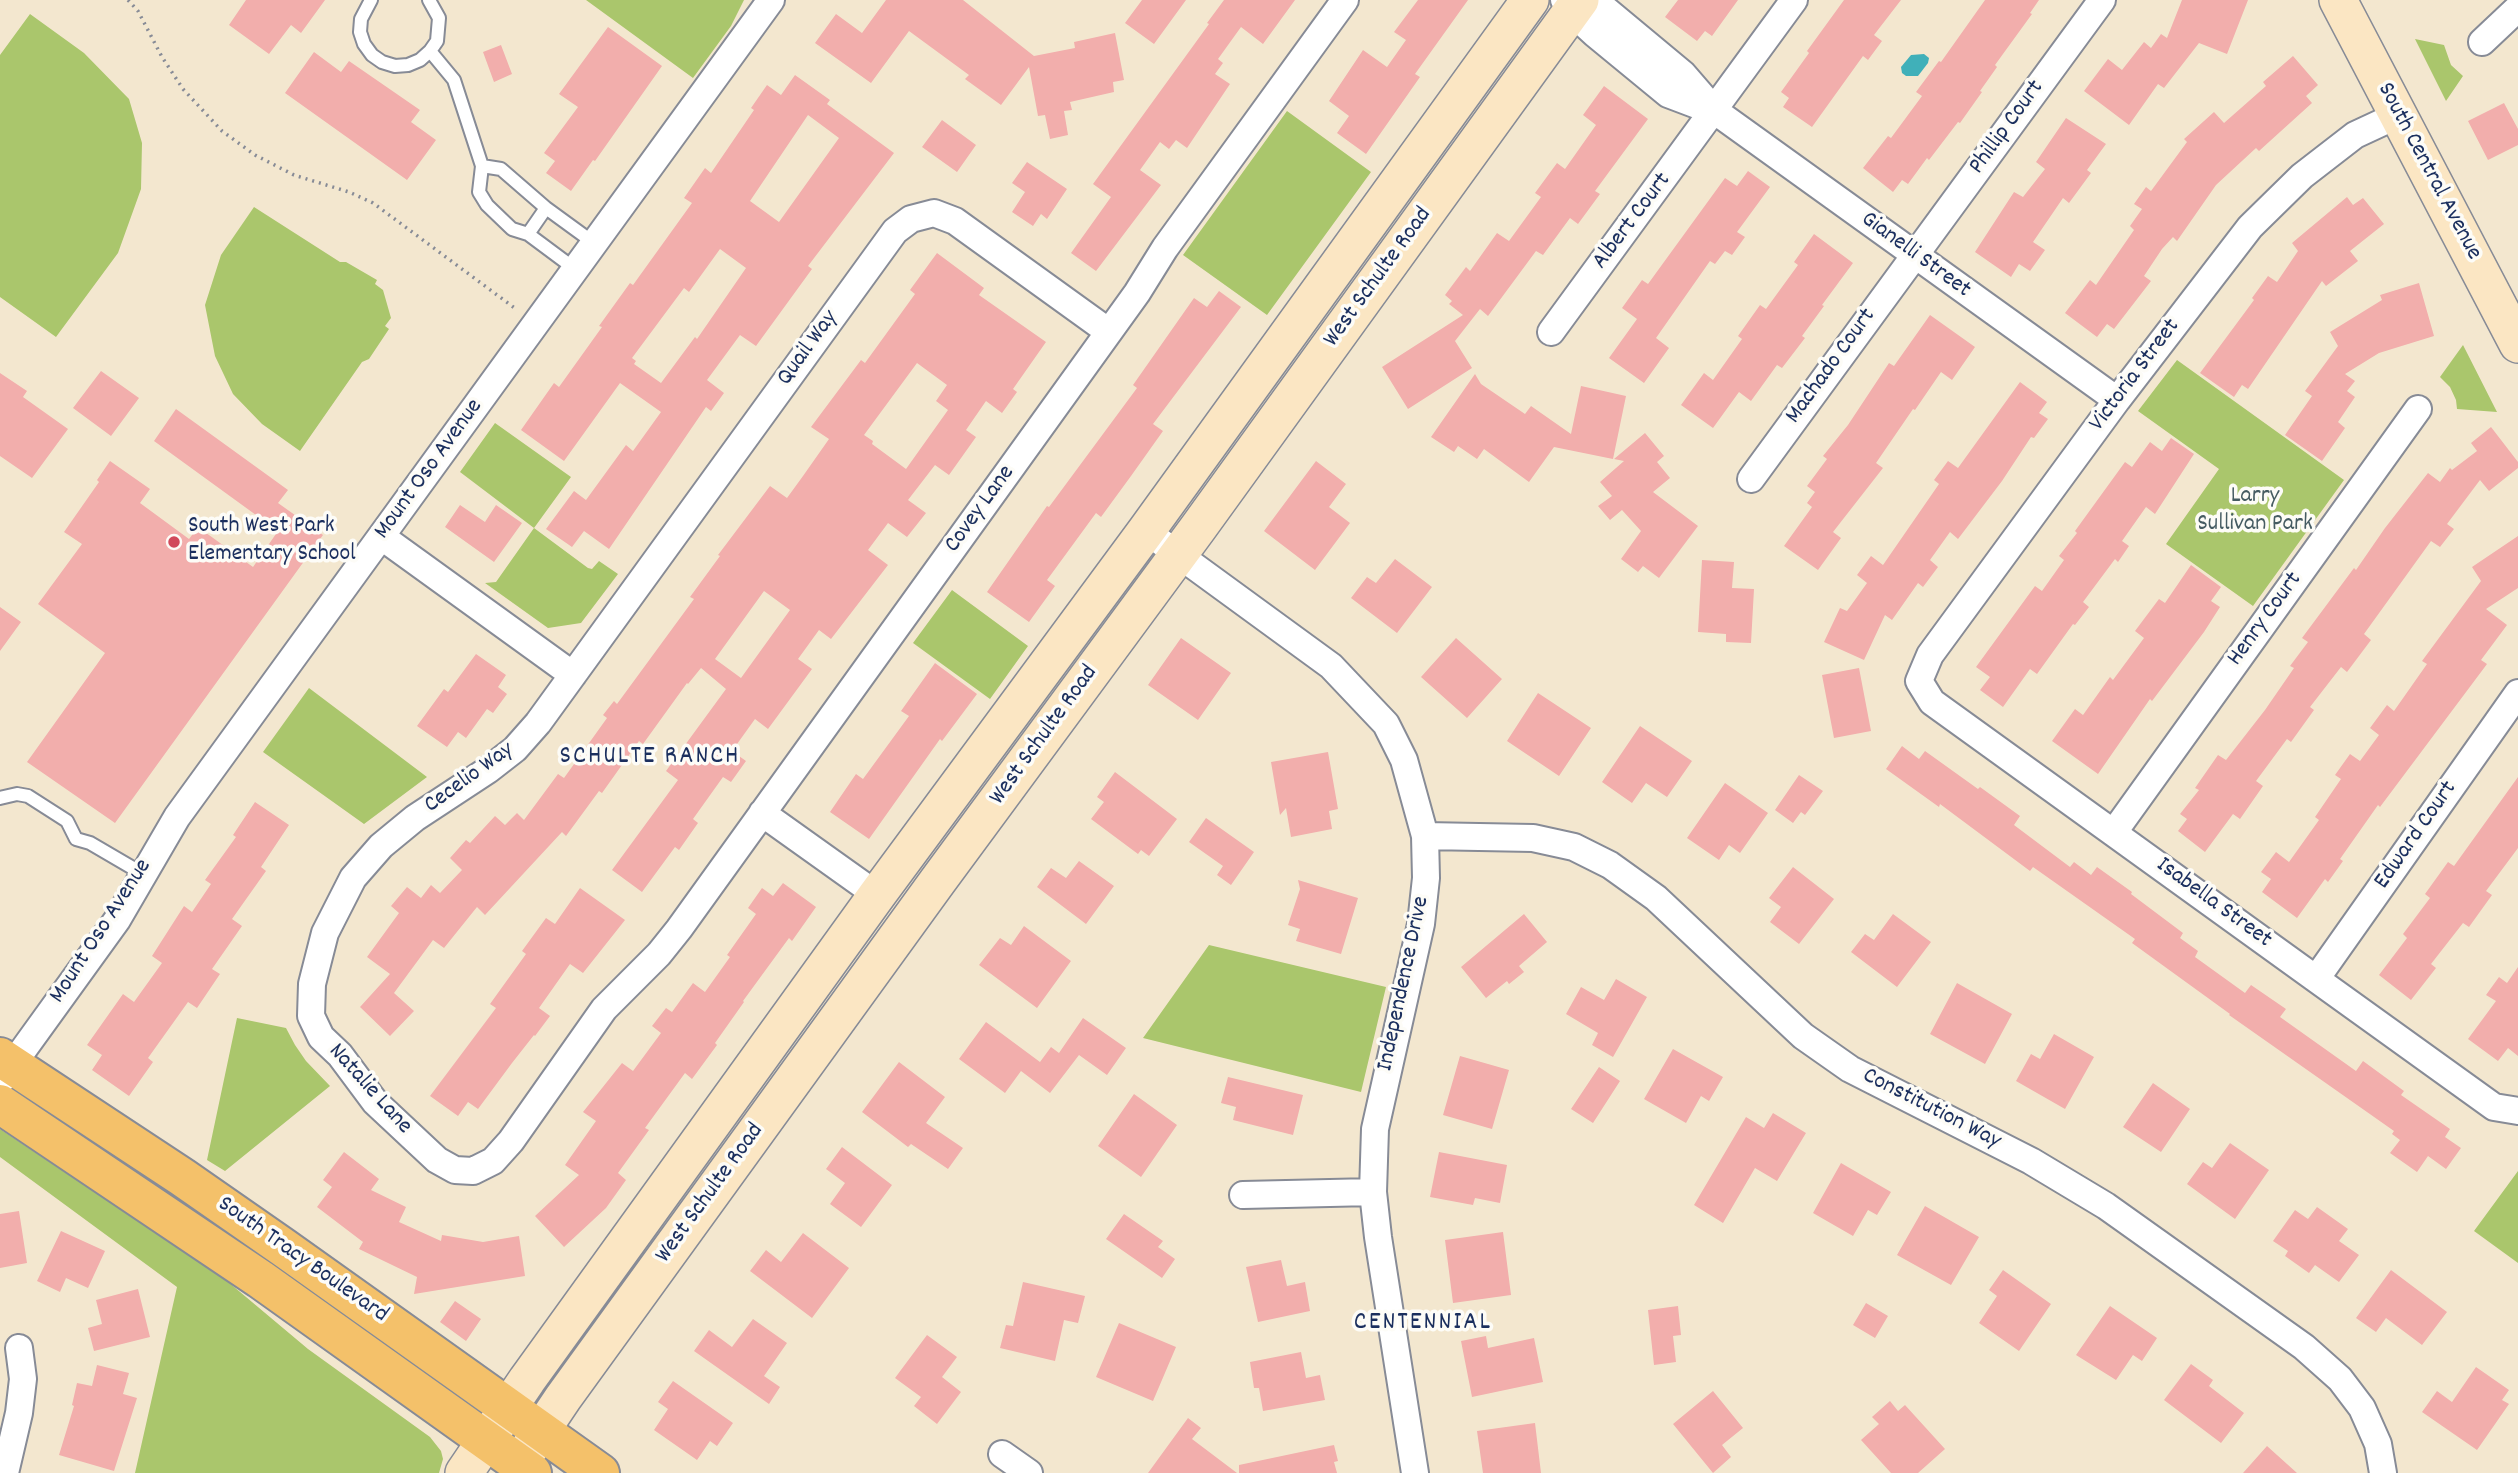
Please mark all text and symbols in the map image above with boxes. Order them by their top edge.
street label: Phillip Court [1964,75,2052,181]
street label: South Central Avenue [2369,79,2487,265]
street label: Albert Court [1587,168,1679,276]
street label: West Schulte Road [1319,202,1439,354]
street label: Gianelli Street [1854,206,1976,306]
street label: Machado Court [1781,304,1883,430]
street label: Quail Way [772,306,846,392]
street label: Victoria Street [2084,314,2188,438]
street label: Mount Oso Avenue [369,394,491,546]
street label: Covey Lane [940,461,1022,559]
park label: Larry Sullivan Park [2197,484,2313,540]
place label: South West Park Elementary School [188,514,356,570]
marker: South West Park Elementary School [166,534,182,550]
street label: Henry Court [2222,568,2310,672]
street label: West Schulte Road [985,660,1105,812]
street label: Cecelio Way [420,737,520,821]
district label: SCHULTE RANCH [561,742,739,774]
street label: Edward Court [2369,776,2465,896]
street label: Isabella Street [2149,852,2277,956]
street label: Mount Oso Avenue [45,854,159,1010]
street label: Independence Drive [1372,894,1438,1074]
street label: Natalie Lane [321,1039,417,1141]
street label: Constitution Way [1857,1063,2005,1157]
street label: West Schulte Road [651,1118,771,1270]
street label: South Tracy Boulevard [211,1191,393,1331]
district label: CENTENNIAL [1355,1308,1491,1340]

